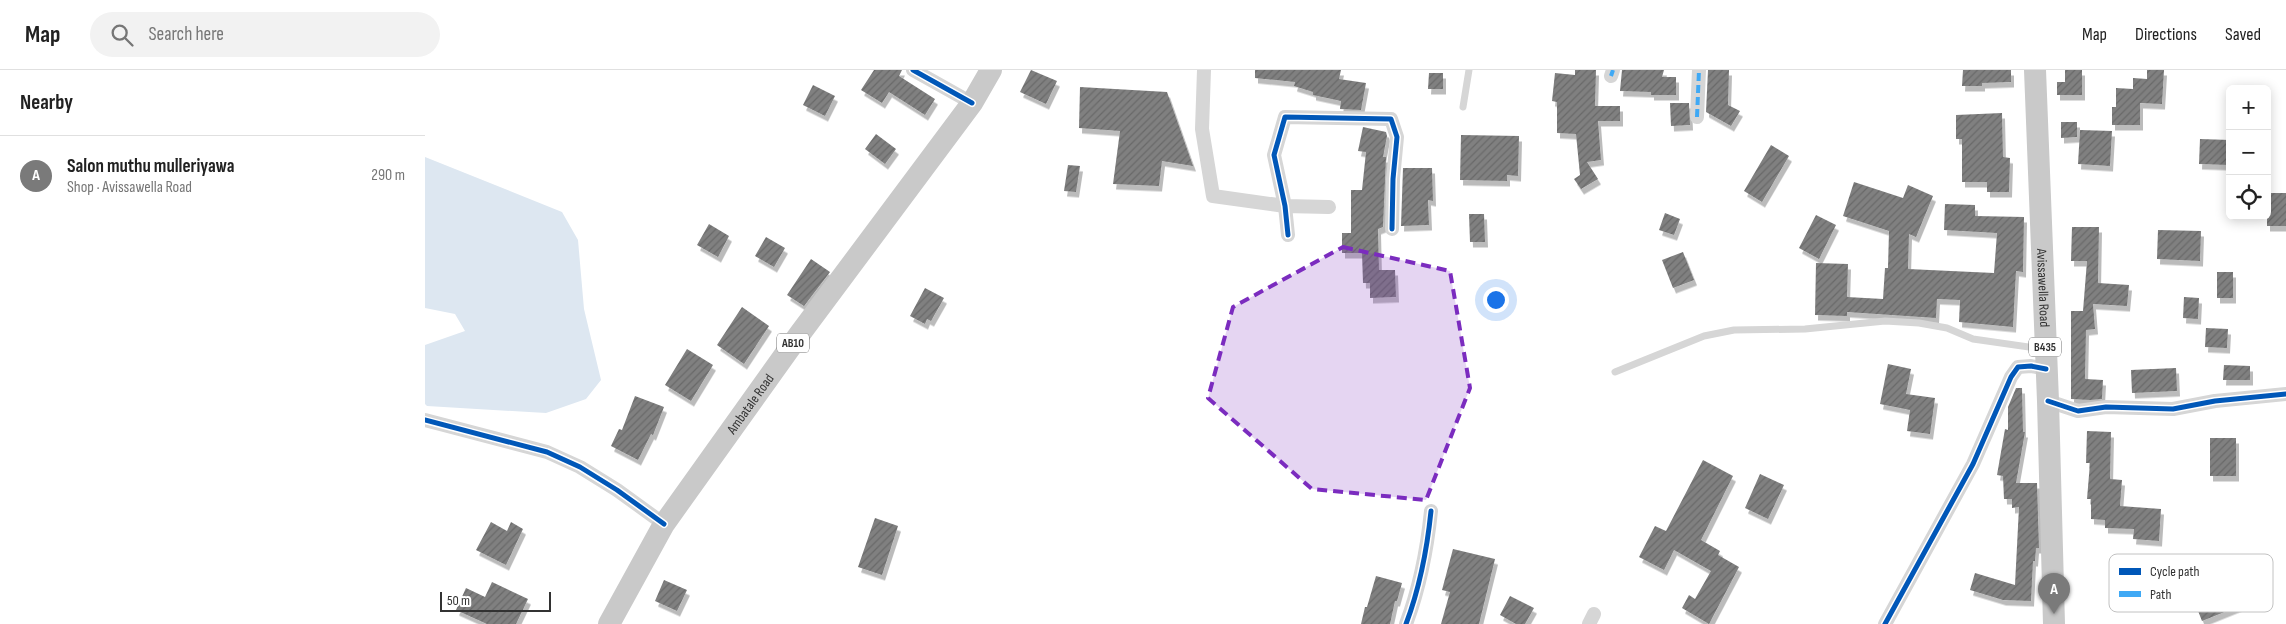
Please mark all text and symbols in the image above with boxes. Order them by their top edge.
search box [90,12,440,57]
text: Map [25,20,60,49]
icon: search [108,21,136,49]
text: Search here [148,23,224,46]
text: Map [2082,24,2107,45]
text: Directions [2135,24,2197,45]
text: Saved [2225,24,2261,45]
map controls [2226,85,2271,220]
button: + [2226,85,2271,130]
text: Nearby [20,90,73,115]
button: − [2226,130,2271,175]
text: Salon muthu mulleriyawa [67,155,235,178]
text: A [32,166,40,185]
text: 290 m [371,166,405,185]
button: locate [2226,175,2271,220]
text: Shop · Avissawella Road [67,178,192,197]
street label: Avissawella Road [2033,247,2054,328]
your location [1483,287,1509,313]
road number: AB10 [777,334,809,352]
road number: B435 [2029,338,2061,356]
street label: Ambatale Road [722,370,777,438]
legend [2109,554,2273,612]
text: Cycle path [2150,563,2200,580]
pin: A [2038,573,2070,614]
text: Path [2150,586,2171,603]
scale bar [440,589,551,612]
text: 50 m [447,592,470,609]

